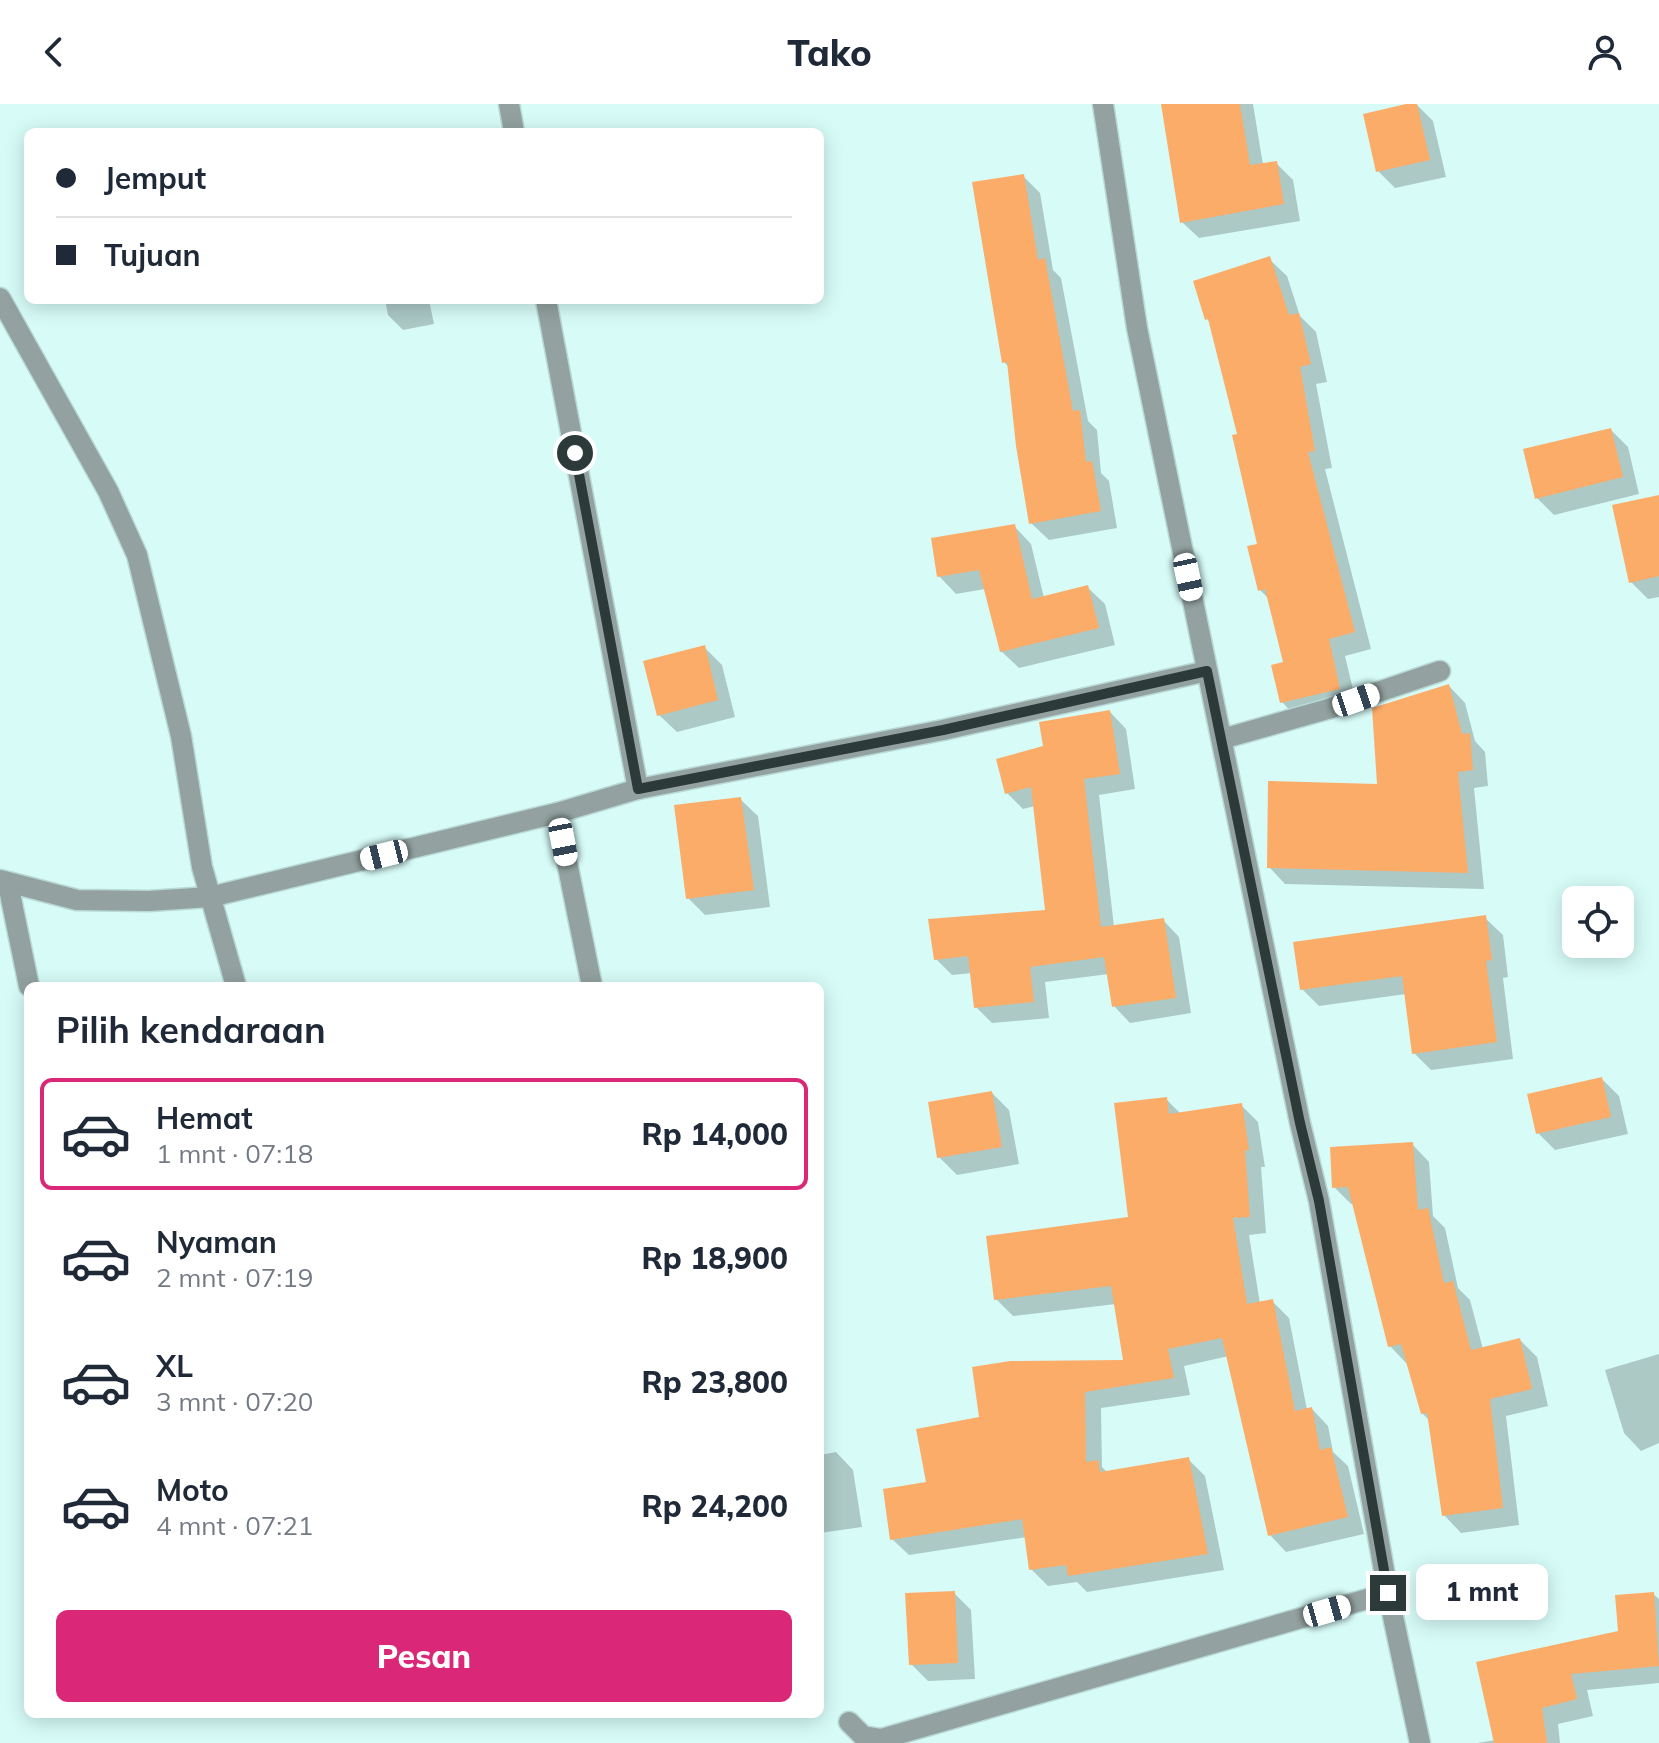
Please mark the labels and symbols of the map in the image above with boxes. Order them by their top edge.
route start [557,435,593,471]
car [1171,551,1205,603]
car [1329,681,1383,719]
car [547,816,579,868]
car [358,838,410,872]
callout: 1 mnt [1416,1565,1548,1621]
route end [1370,1575,1406,1611]
car [1301,1593,1353,1629]

